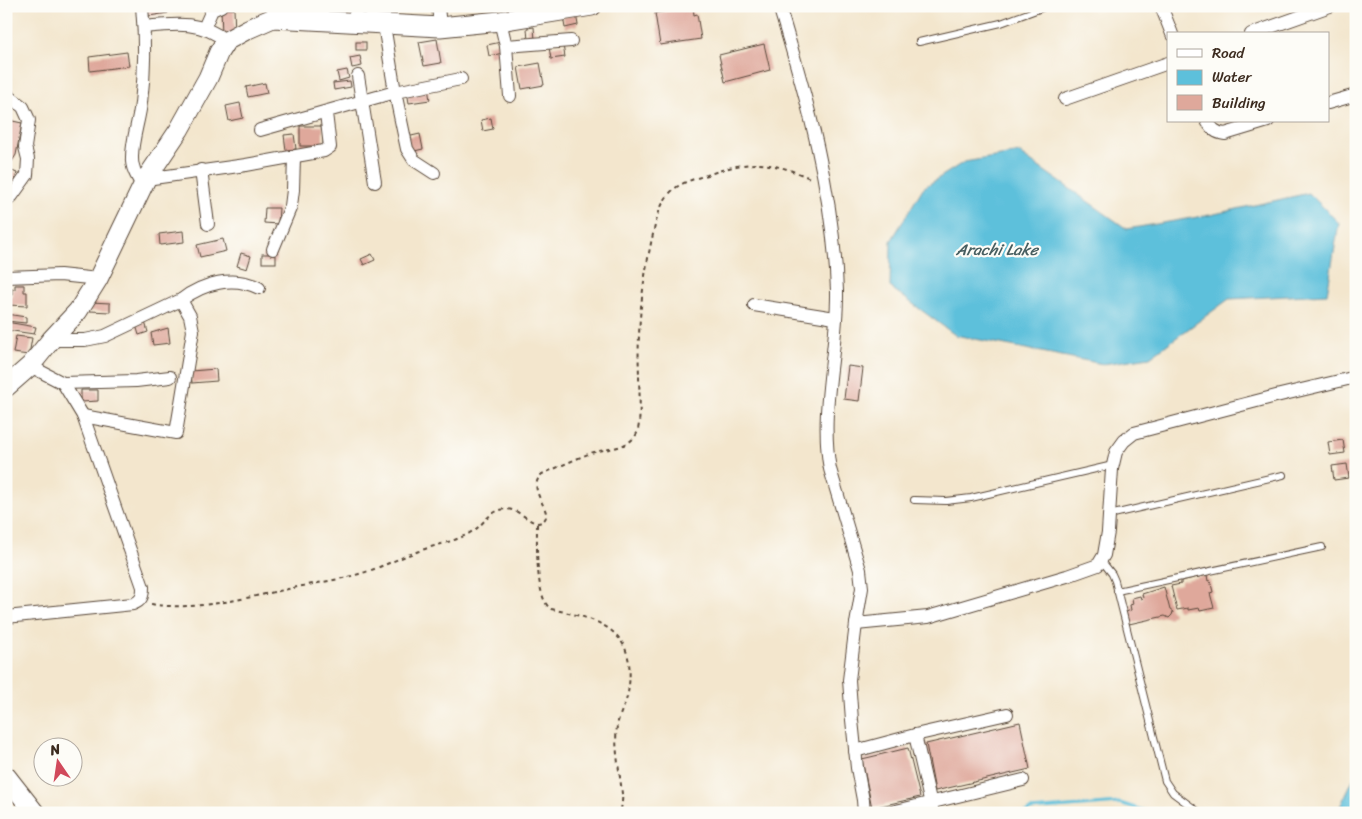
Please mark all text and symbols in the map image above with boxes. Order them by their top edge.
legend [1167,32,1330,122]
text: Road [1212,40,1245,66]
text: Water [1212,64,1252,90]
text: Building [1212,90,1266,116]
water label: Arachi Lake [955,235,1040,264]
north arrow [32,736,82,786]
text: N [47,736,63,763]

